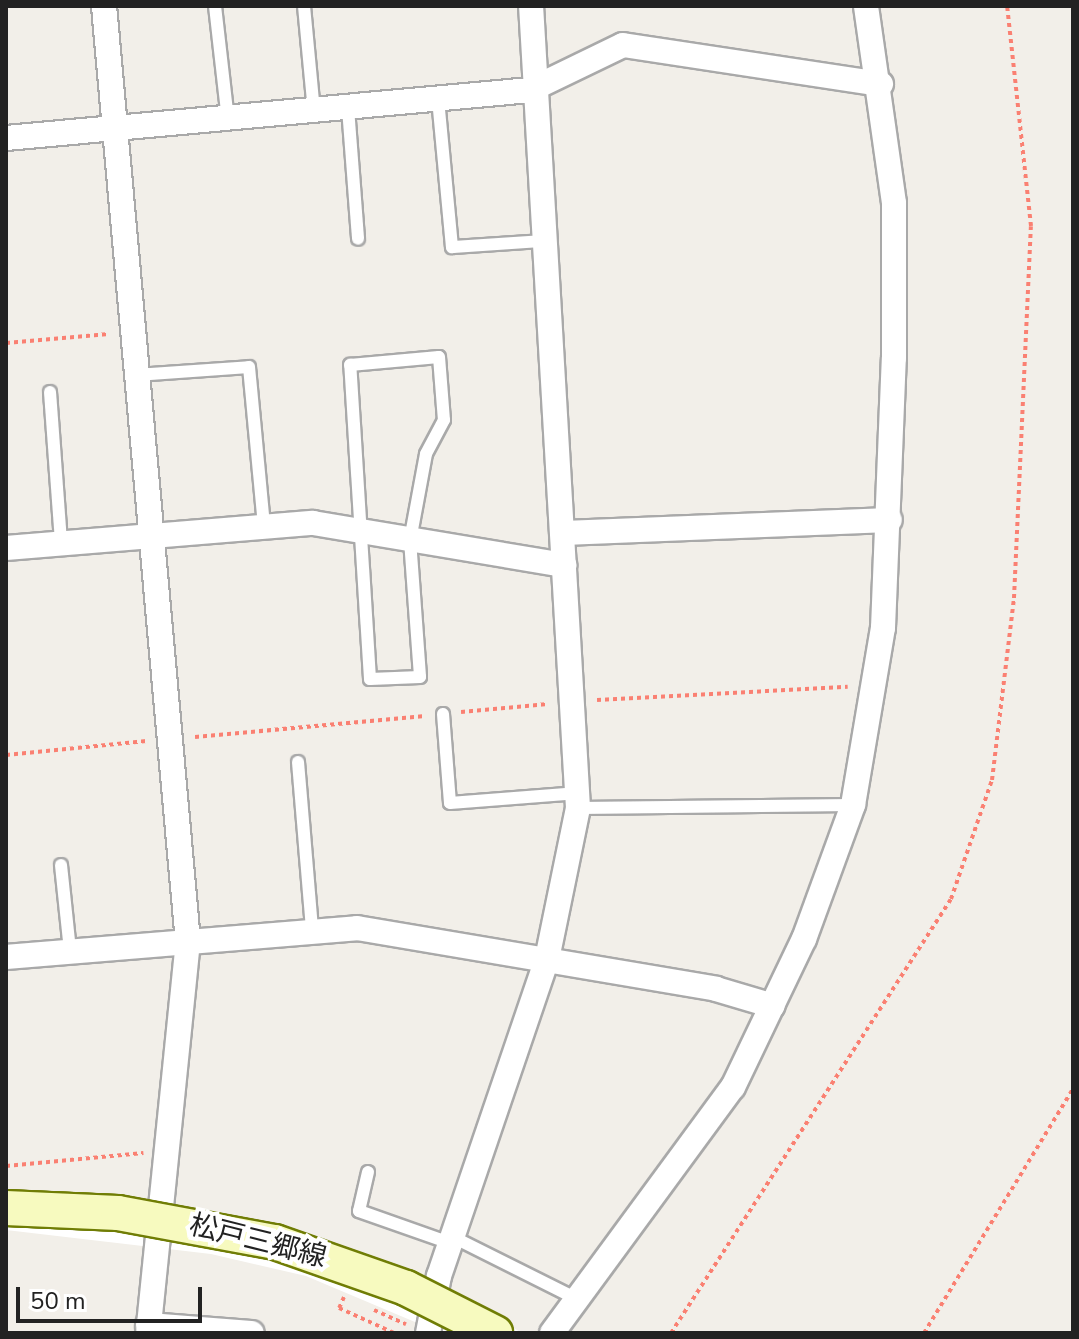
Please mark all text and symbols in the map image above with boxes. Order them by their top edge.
street label: 松戸三郷線 [186,1208,330,1274]
scale bar [20,1271,206,1321]
text: 50 m [30,1285,86,1317]

